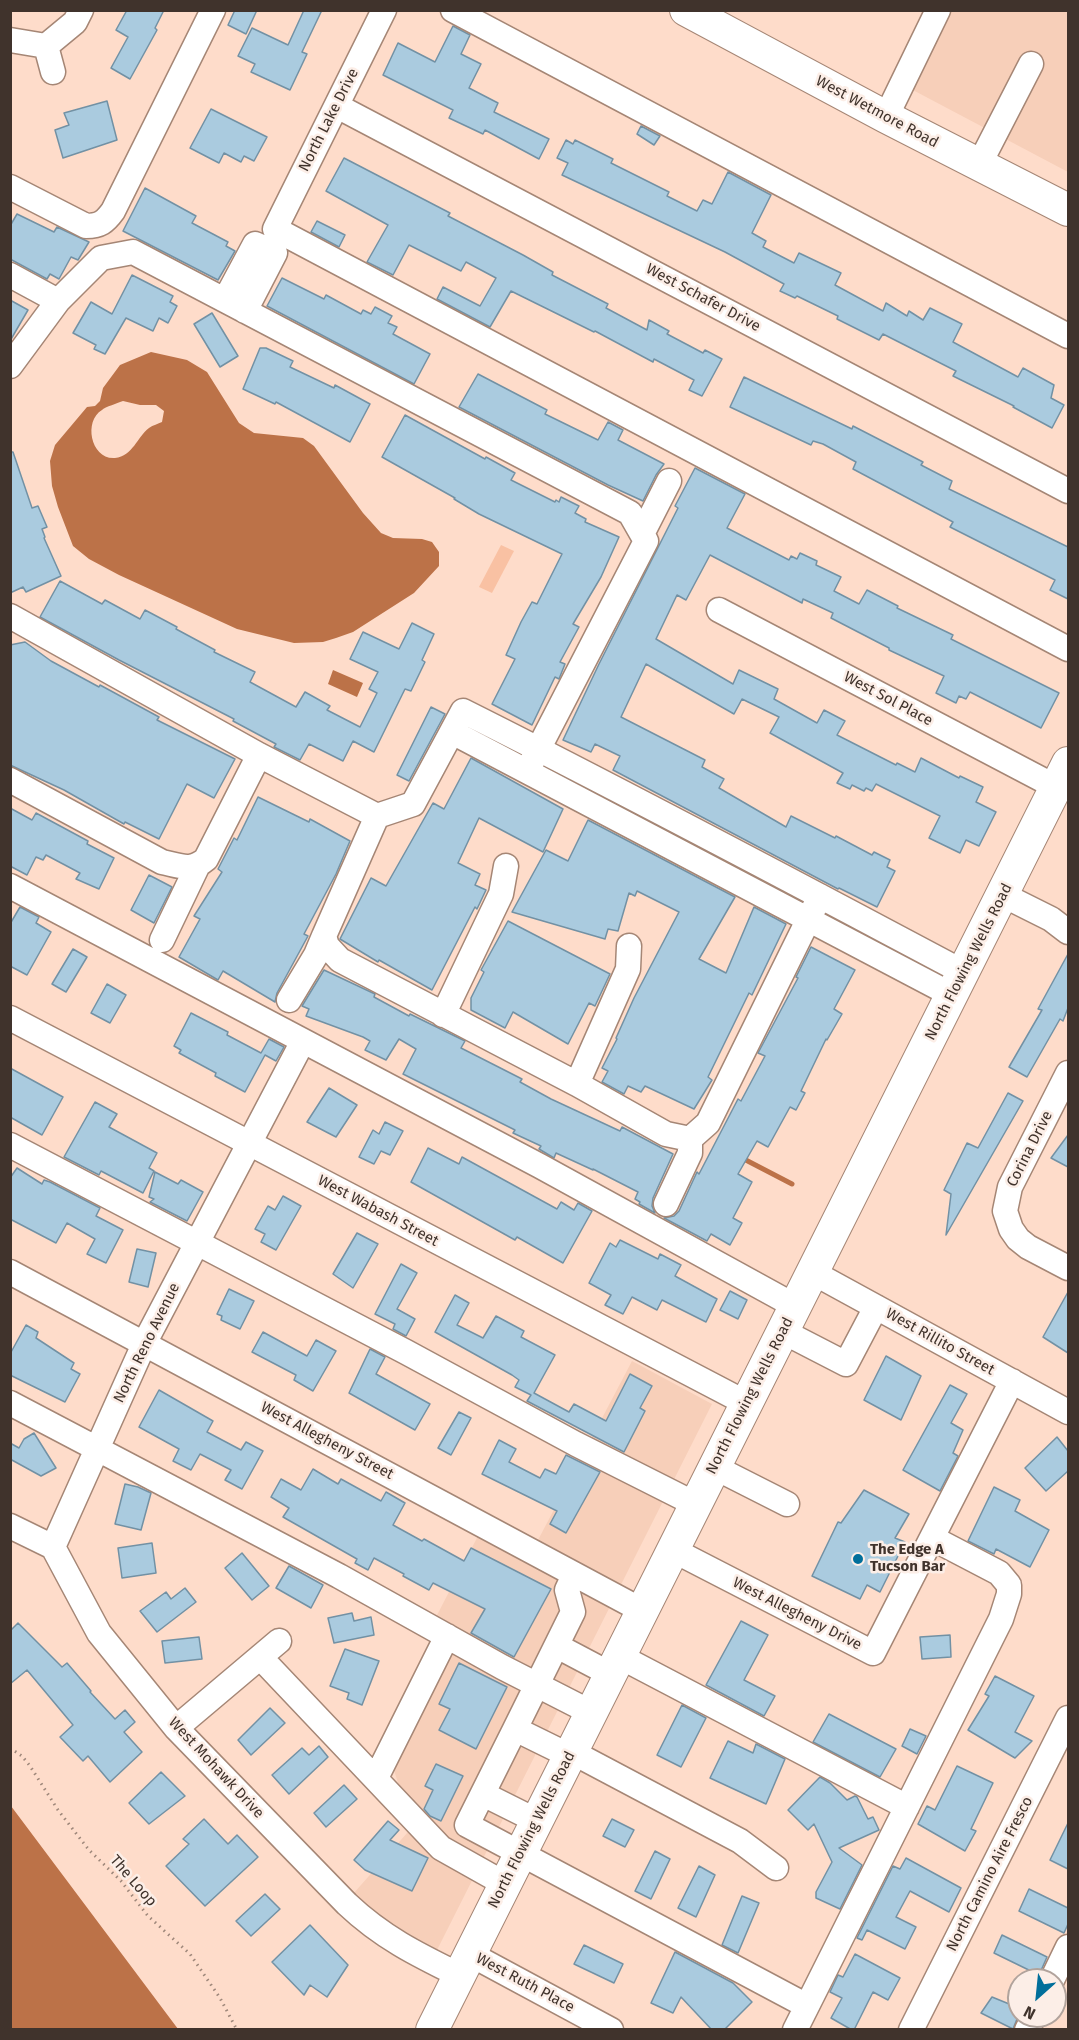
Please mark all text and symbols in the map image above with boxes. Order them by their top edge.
street label: North Lake Drive [295,65,363,175]
street label: West Wetmore Road [813,72,941,152]
street label: West Schafer Drive [643,260,763,336]
street label: West Sol Place [840,668,936,730]
street label: North Flowing Wells Road [922,881,1016,1043]
street label: Corina Drive [1003,1108,1057,1190]
street label: West Wabash Street [315,1172,441,1250]
street label: North Reno Avenue [110,1280,184,1406]
street label: West Rillito Street [882,1305,998,1379]
street label: North Flowing Wells Road [703,1315,797,1477]
street label: West Allegheny Street [258,1398,396,1484]
place label: The Edge A Tucson Bar [870,1541,945,1576]
marker: The Edge A Tucson Bar [851,1552,865,1566]
street label: West Allegheny Drive [730,1574,864,1654]
street label: West Mohawk Drive [165,1714,267,1822]
street label: North Flowing Wells Road [485,1749,579,1911]
street label: North Camino Aire Fresco [943,1794,1037,1954]
street label: The Loop [106,1852,160,1910]
street label: West Ruth Place [473,1949,577,2017]
north arrow [1007,1968,1067,2028]
text: N [1020,2002,1039,2024]

